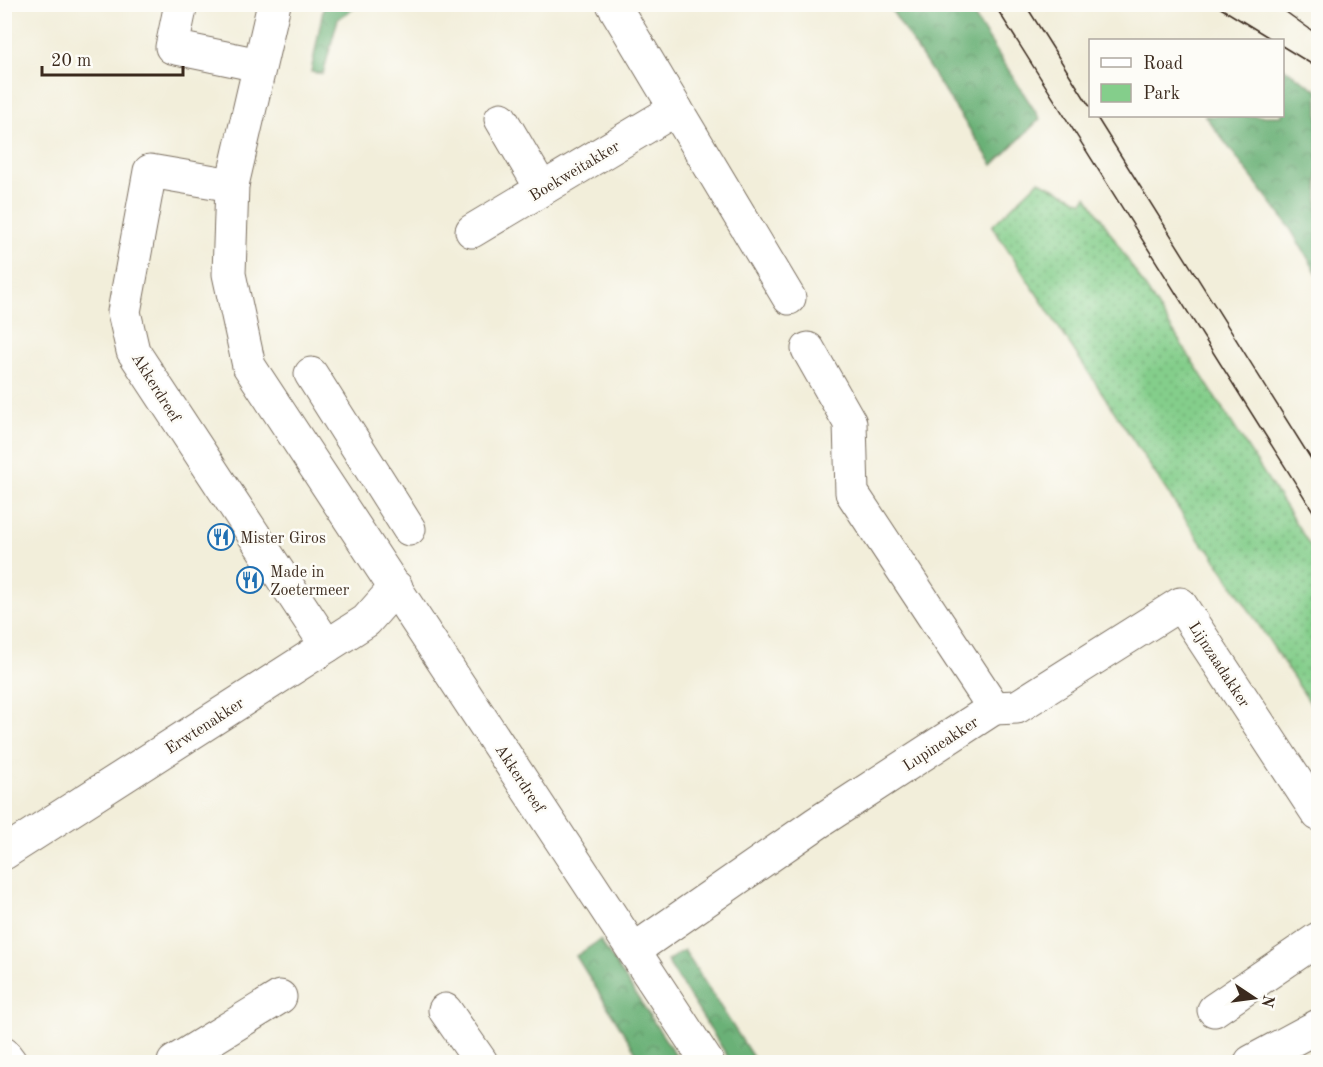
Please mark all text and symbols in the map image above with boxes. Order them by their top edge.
scale bar [42,39,183,77]
legend [1089,39,1284,117]
text: 20 m [51,52,91,70]
text: Road [1143,55,1183,73]
text: Park [1143,85,1180,103]
street label: Boekweitakker [527,138,623,205]
street label: Akkerdreef [128,351,183,426]
restaurant icon: Mister Giros [206,522,236,552]
place label: Mister Giros [240,531,326,547]
restaurant icon: Made in Zoetermeer [235,565,265,595]
place label: Made in Zoetermeer [270,565,350,599]
street label: Lijnzaadakker [1185,619,1252,711]
street label: Erwtenakker [163,695,248,758]
street label: Lupineakker [901,714,982,775]
street label: Akkerdreef [491,742,548,817]
north arrow [1224,968,1284,1028]
text: N [1257,993,1276,1009]

